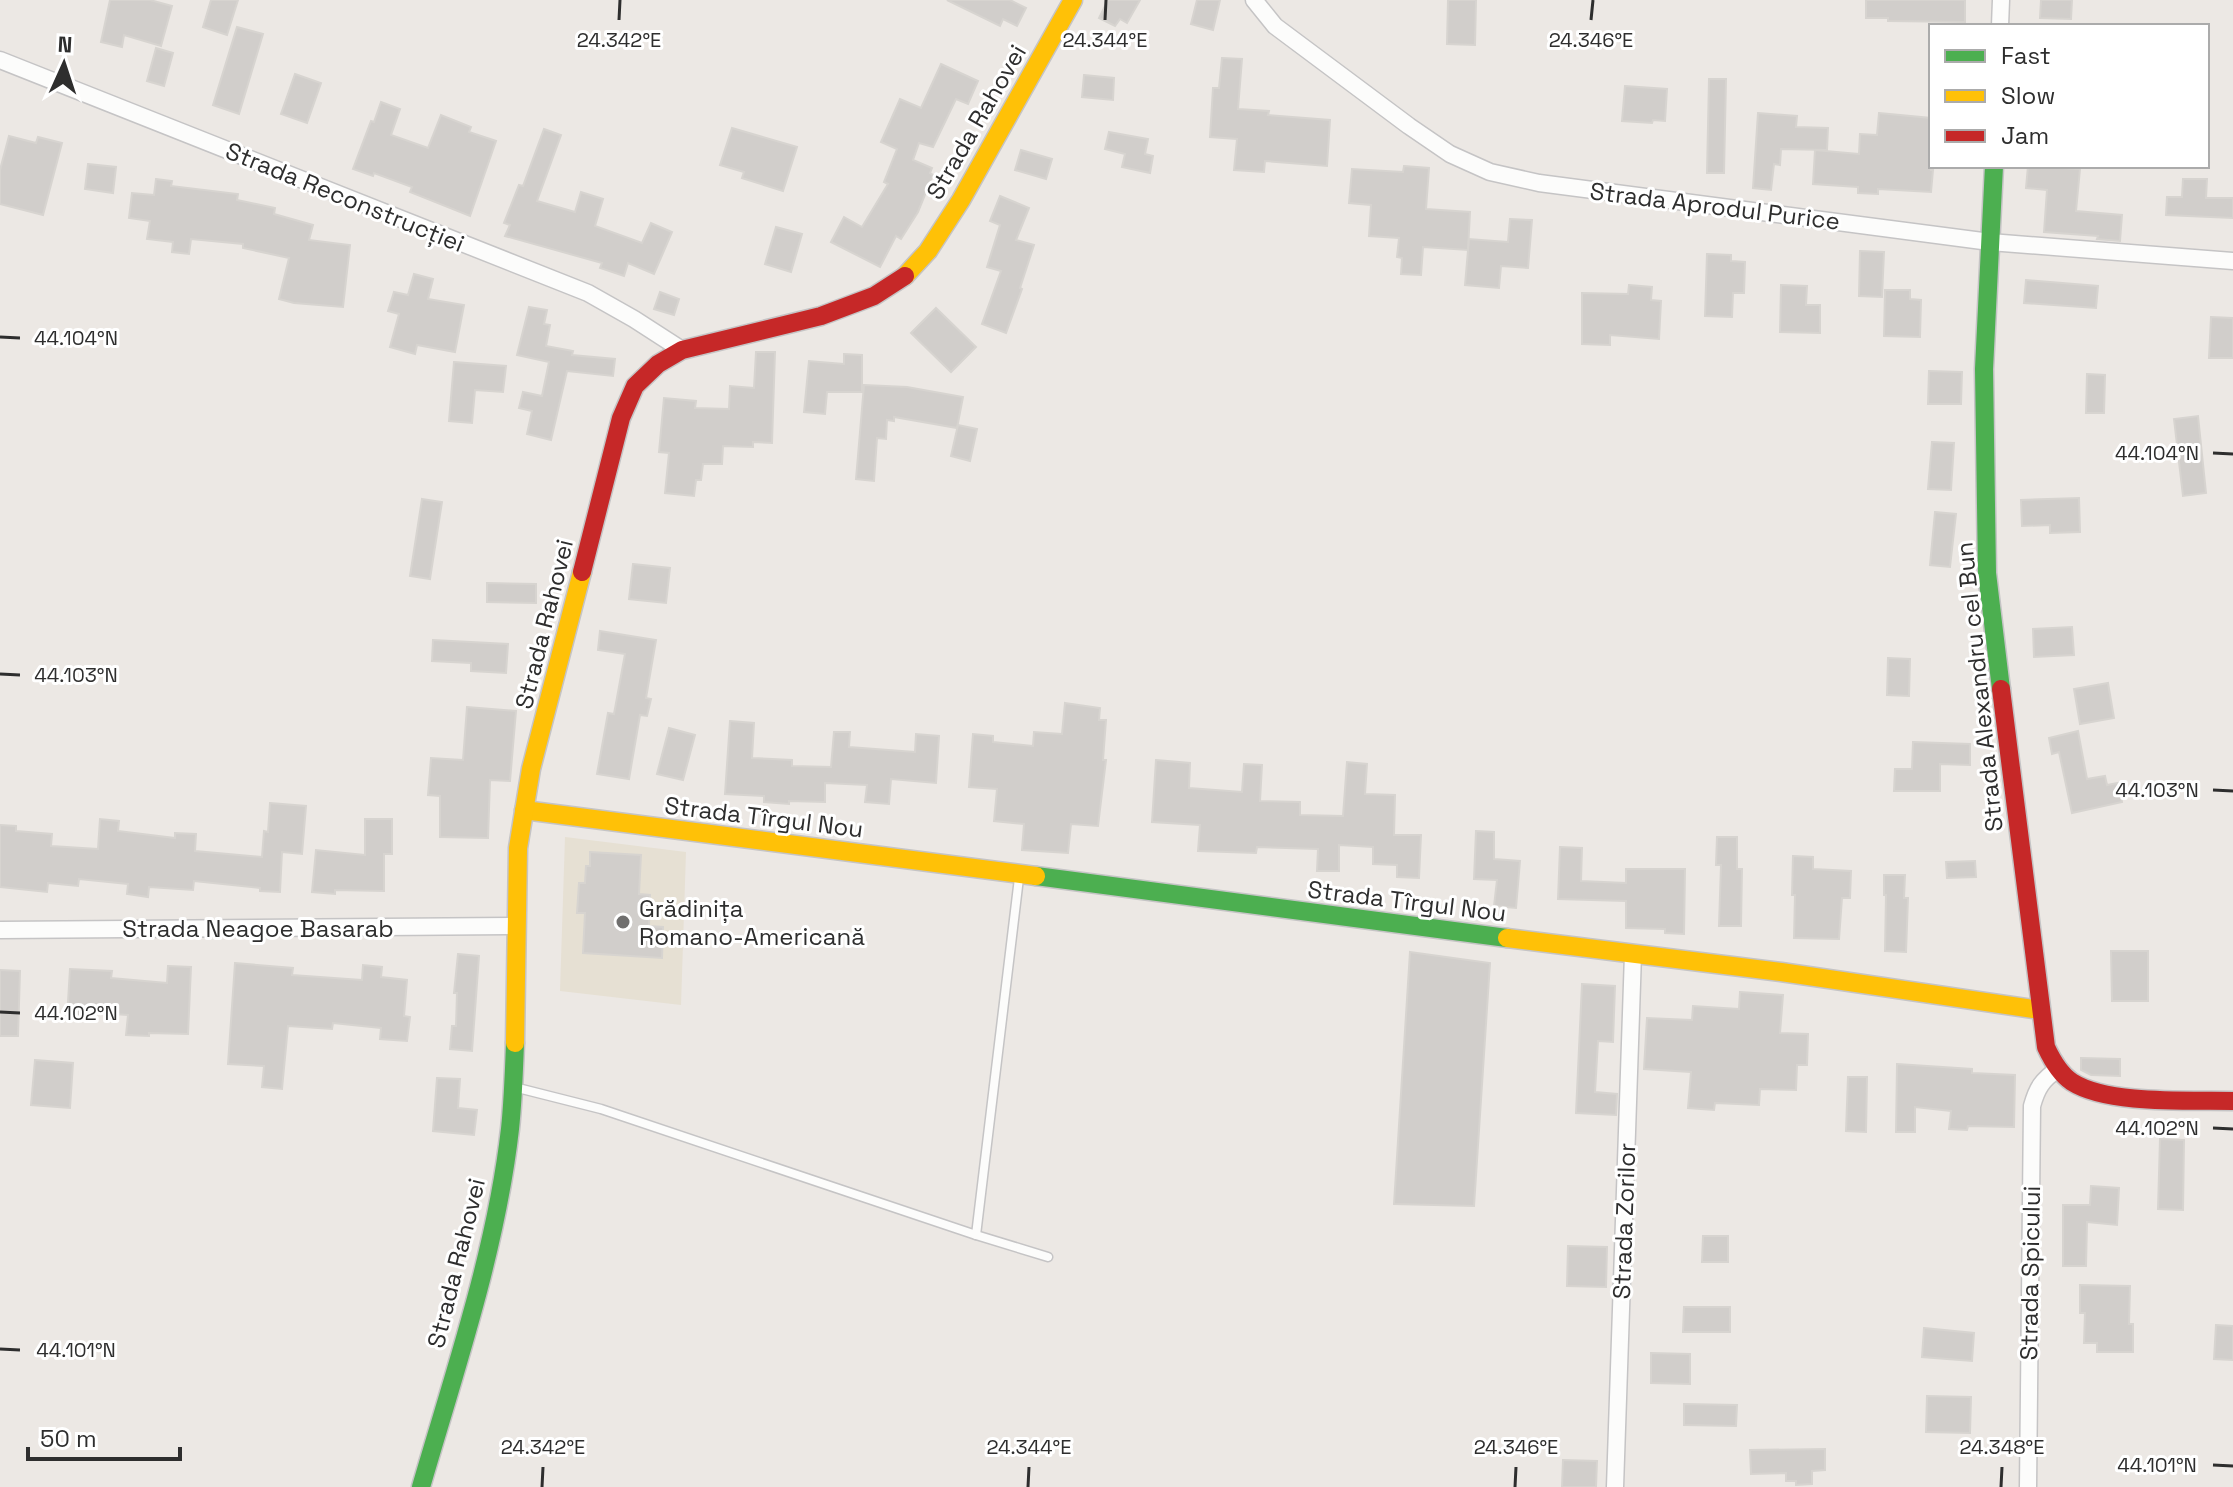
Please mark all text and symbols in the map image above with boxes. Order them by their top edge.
north arrow [24,24,104,104]
legend [1929,24,2209,168]
text: 24.342°E [577,27,661,53]
text: 24.344°E [1063,27,1148,53]
text: 24.346°E [1549,27,1633,53]
text: N [57,30,73,58]
street label: Strada Rahovei [919,39,1033,205]
text: Fast [2001,40,2051,71]
text: Slow [2001,80,2055,111]
text: Jam [2001,120,2049,151]
street label: Strada Reconstrucției [221,135,469,259]
street label: Strada Aprodul Purice [1588,175,1842,237]
text: 44.104°N [34,325,118,351]
text: 44.104°N [2115,440,2199,466]
street label: Strada Rahovei [508,536,580,712]
street label: Strada Alexandru cel Bun [1948,541,2010,833]
text: 44.103°N [34,662,118,688]
text: 44.103°N [2115,777,2199,803]
street label: Strada Tîrgul Nou [663,789,865,845]
street label: Strada Tîrgul Nou [1306,873,1508,929]
place label: Grădinița Romano-Americană [639,893,865,952]
street label: Strada Neagoe Basarab [122,913,394,944]
marker: Grădinița Romano-Americană [614,913,632,931]
text: 44.102°N [34,1000,118,1026]
text: 44.102°N [2115,1115,2199,1141]
street label: Strada Zorilor [1606,1142,1642,1300]
street label: Strada Rahovei [420,1175,492,1351]
street label: Strada Spicului [2013,1185,2047,1361]
text: 44.101°N [36,1337,116,1363]
scale bar [28,1411,180,1461]
text: 50 m [40,1423,97,1454]
text: 24.342°E [501,1434,585,1460]
text: 24.344°E [987,1434,1072,1460]
text: 24.346°E [1474,1434,1558,1460]
text: 24.348°E [1960,1434,2044,1460]
text: 44.101°N [2117,1452,2197,1478]

